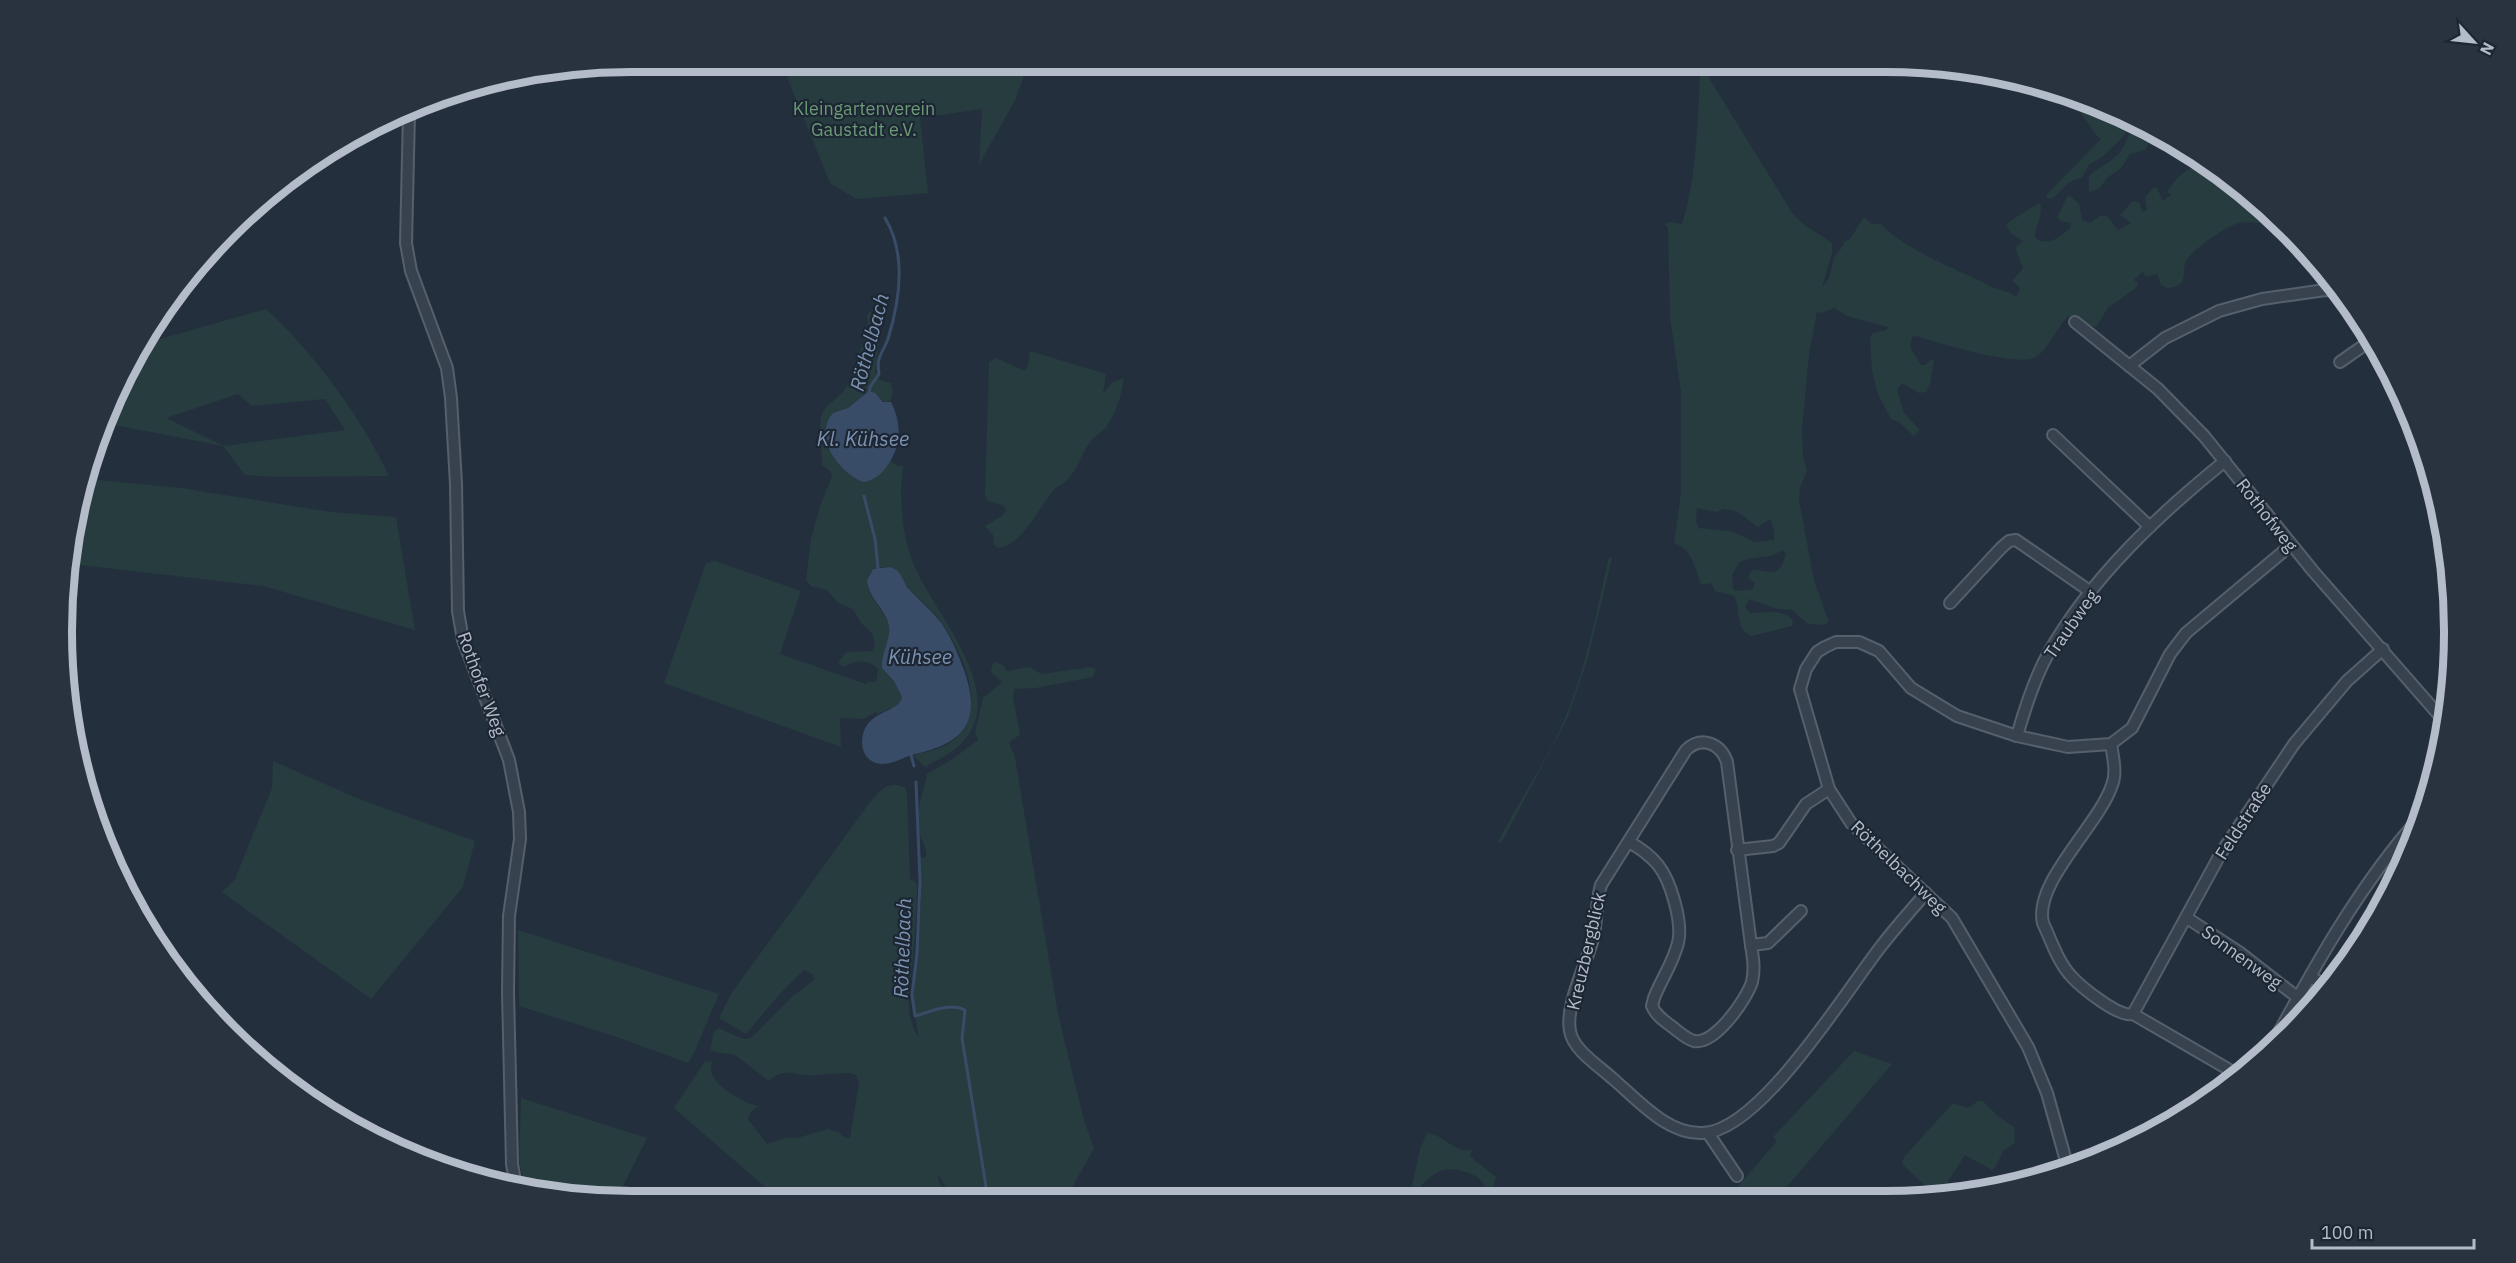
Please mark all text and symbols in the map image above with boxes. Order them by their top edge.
north arrow [2444,12,2504,72]
text: N [2476,39,2499,59]
park label: Kleingartenverein Gaustadt e.V. [793,97,935,141]
water label: Röthelbach [843,290,895,394]
water label: Kl. Kühsee [817,425,909,452]
street label: Rothofweg [2231,474,2303,557]
street label: Traubweg [2039,585,2103,663]
street label: Rothofer Weg [452,629,512,740]
water label: Kühsee [888,643,952,670]
street label: Feldstraße [2210,778,2276,864]
street label: Röthelbachweg [1846,815,1952,919]
street label: Kreuzbergblick [1561,889,1611,1012]
water label: Röthelbach [887,897,917,999]
street label: Sonnenweg [2197,920,2287,994]
scale bar [2312,1212,2474,1250]
text: 100 m [2321,1221,2373,1244]

